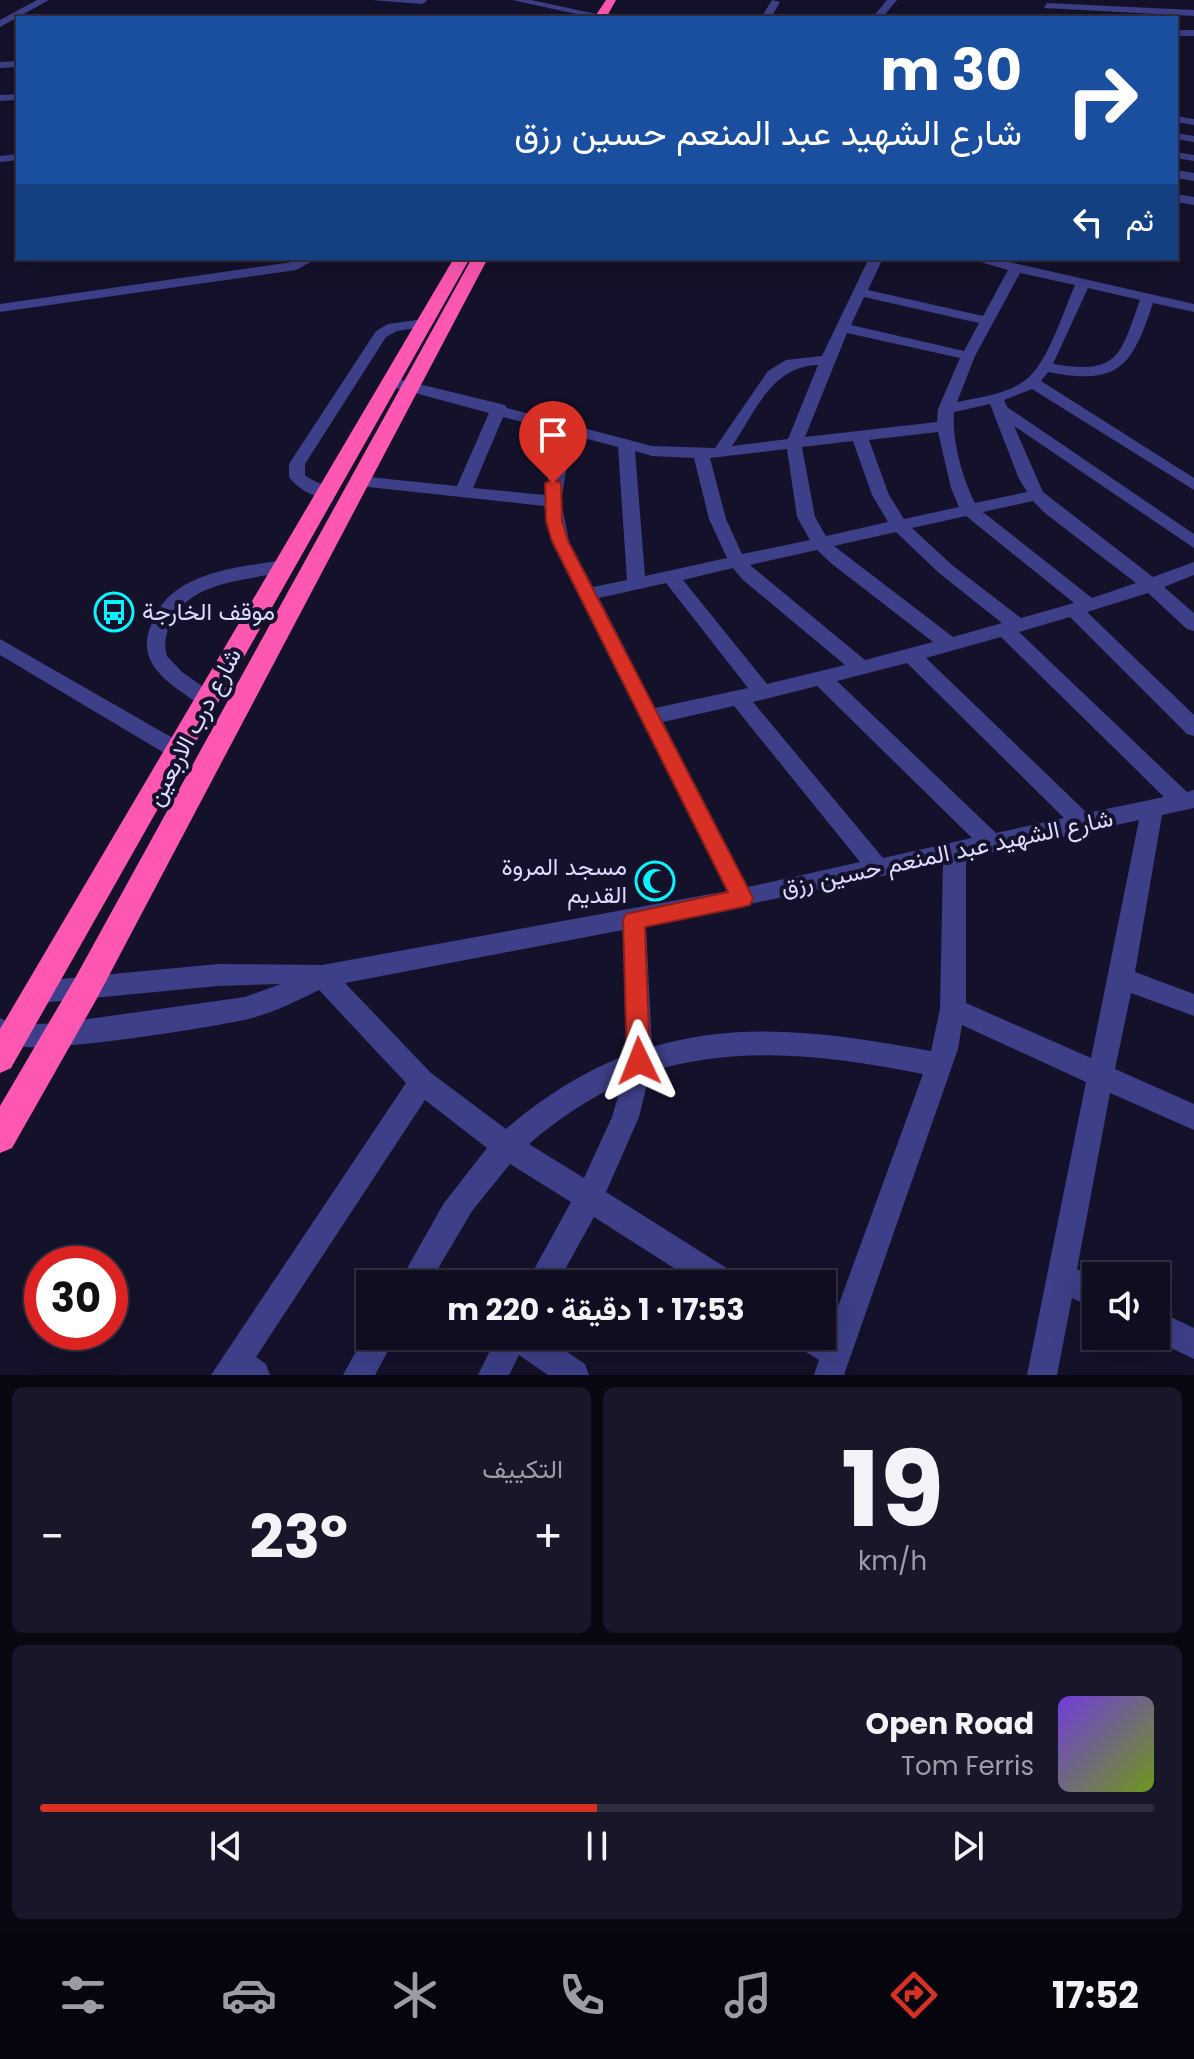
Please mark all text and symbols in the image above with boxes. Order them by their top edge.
text: 30 m [880,31,1022,110]
icon: right [1050,48,1154,152]
text: شارع الشهيد عبد المنعم حسين رزق [514,107,1022,158]
text: ثم [1126,199,1154,242]
icon: left [1066,200,1110,244]
pin [519,401,587,483]
icon: arrive [531,413,575,457]
bus stop icon: موقف الخارجة [93,591,135,633]
place label: موقف الخارجة [142,595,275,628]
street label: شارع درب الاربعين [138,642,249,812]
street label: شارع الشهيد عبد المنعم حسين رزق [778,801,1116,904]
place label: مسجد المروة القديم [501,850,627,911]
mosque icon: مسجد المروة القديم [634,860,676,902]
position arrow [597,1019,681,1103]
speed limit sign: 30 [24,1246,128,1350]
map controls [1082,1262,1170,1350]
button: sound [1082,1262,1170,1350]
text: 17:53 · 1 دقيقة · 220 m [447,1288,745,1331]
text: 19 [841,1417,944,1562]
text: التكييف [482,1451,563,1487]
text: 23° [249,1495,348,1579]
text: − [40,1506,64,1567]
text: + [533,1506,563,1567]
text: km/h [858,1543,927,1579]
text: Open Road [866,1702,1034,1745]
text: Tom Ferris [901,1748,1034,1784]
icon: previous [204,1824,248,1868]
icon: pause [575,1824,619,1868]
icon: next [946,1824,990,1868]
icon: filters [55,1967,111,2023]
icon: car [221,1967,277,2023]
icon: climate [387,1967,443,2023]
icon: phone [554,1967,610,2023]
icon: music [720,1967,776,2023]
icon: directions [886,1967,942,2023]
text: 17:52 [1052,1970,1139,2021]

